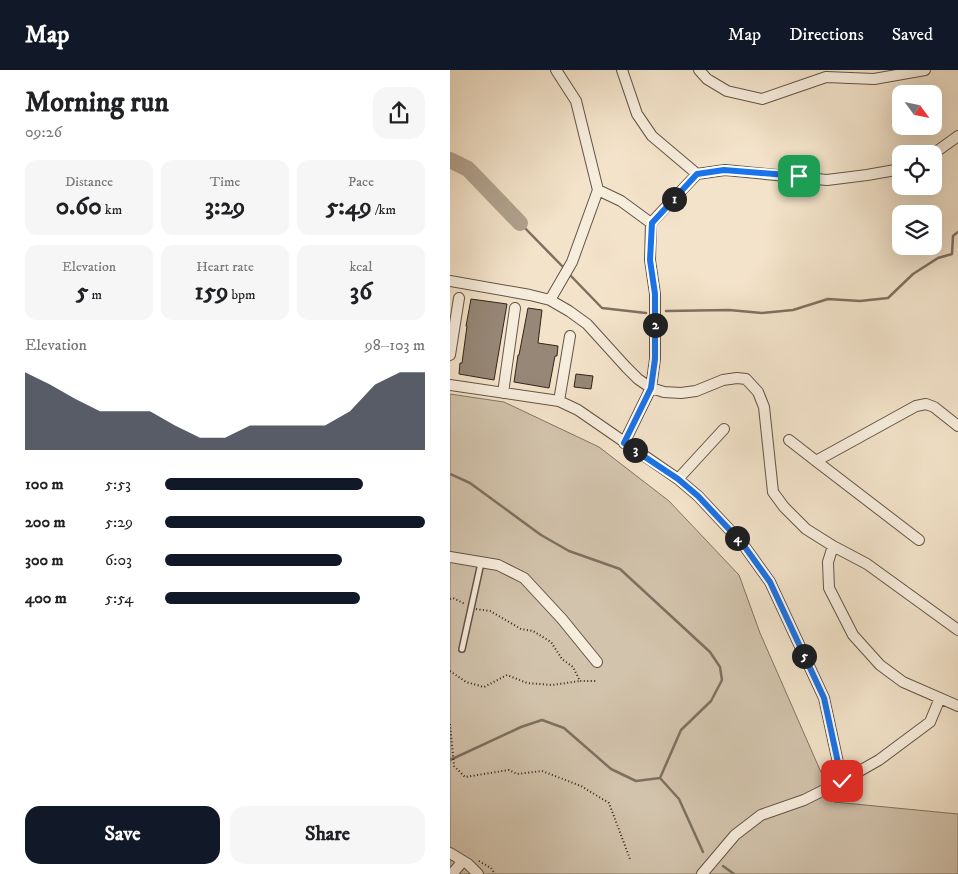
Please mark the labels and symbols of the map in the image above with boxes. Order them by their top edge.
north arrow [892,85,942,135]
pin [778,155,820,197]
pin: 1 [662,186,686,212]
pin: 2 [642,312,668,338]
pin: 3 [622,438,648,462]
pin: 4 [724,526,750,550]
pin: 5 [792,644,816,668]
pin [821,760,863,802]

